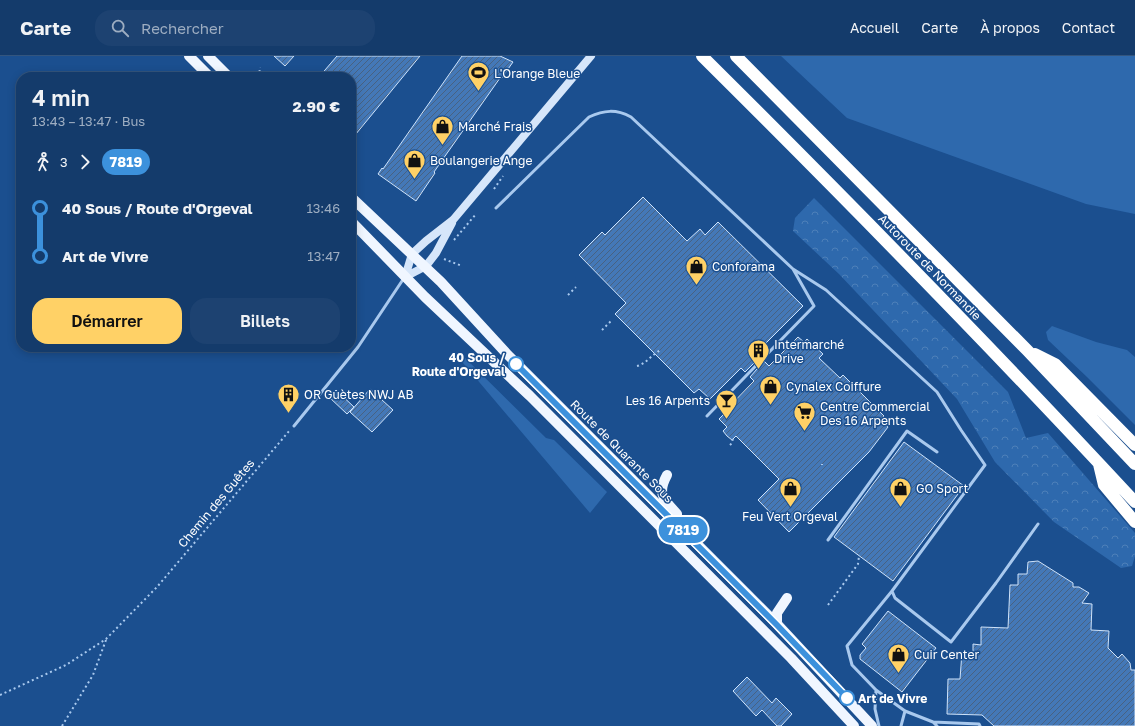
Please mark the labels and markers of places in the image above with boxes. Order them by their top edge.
sports icon: L'Orange Bleue [466,60,492,93]
place label: L'Orange Bleue [494,66,580,81]
shop icon: Marché Frais [429,113,455,146]
place label: Marché Frais [458,119,532,134]
shop icon: Boulangerie Ange [402,147,428,180]
place label: Boulangerie Ange [430,153,532,168]
shop icon: Conforama [683,253,709,286]
place label: Conforama [712,259,775,274]
place label: Intermarché Drive [774,337,844,366]
building icon: Intermarché Drive [746,338,772,371]
place label: 40 Sous / Route d'Orgeval [412,350,505,379]
marker: 40 Sous / Route d'Orgeval [508,356,524,372]
shop icon: Cynalex Coiffure [758,373,784,406]
place label: Cynalex Coiffure [786,379,881,394]
building icon: OR Guètes NWJ AB [275,381,301,414]
place label: OR Guètes NWJ AB [304,387,414,402]
bar icon: Les 16 Arpents [713,387,739,420]
place label: Les 16 Arpents [625,393,710,408]
place label: Centre Commercial Des 16 Arpents [820,399,930,428]
supermarket icon: Centre Commercial Des 16 Arpents [791,400,817,433]
shop icon: GO Sport [888,475,914,508]
shop icon: Feu Vert Orgeval [777,476,803,509]
place label: GO Sport [916,481,969,496]
place label: Feu Vert Orgeval [742,509,838,524]
shop icon: Cuir Center [886,641,912,674]
place label: Cuir Center [914,647,979,662]
marker: Art de Vivre [839,690,855,706]
place label: Art de Vivre [858,691,927,706]

